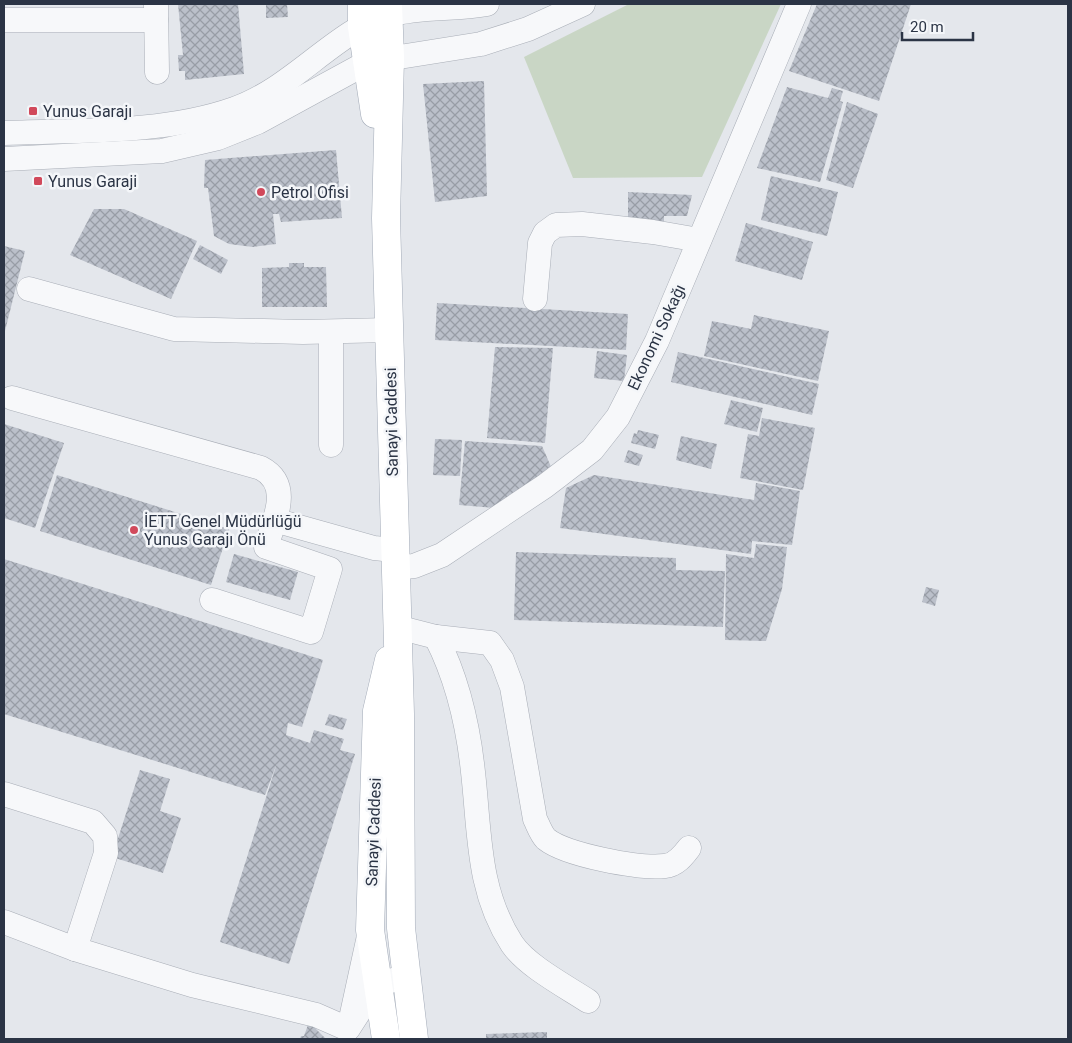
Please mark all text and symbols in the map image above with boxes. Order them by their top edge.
scale bar [902,10,973,42]
text: 20 m [910,18,944,36]
place label: Yunus Garajı [43,102,132,121]
marker: Yunus Garajı [27,105,39,117]
place label: Yunus Garaji [48,172,137,191]
marker: Yunus Garaji [32,175,44,187]
place label: Petrol Ofisi [271,183,349,202]
marker: Petrol Ofisi [255,186,267,198]
street label: Ekonomi Sokağı [624,281,689,393]
street label: Sanayi Caddesi [381,367,402,477]
place label: İETT Genel Müdürlüğü Yunus Garajı Önü [144,512,302,549]
marker: İETT Genel Müdürlüğü Yunus Garajı Önü [128,524,140,536]
street label: Sanayi Caddesi [362,777,385,887]

